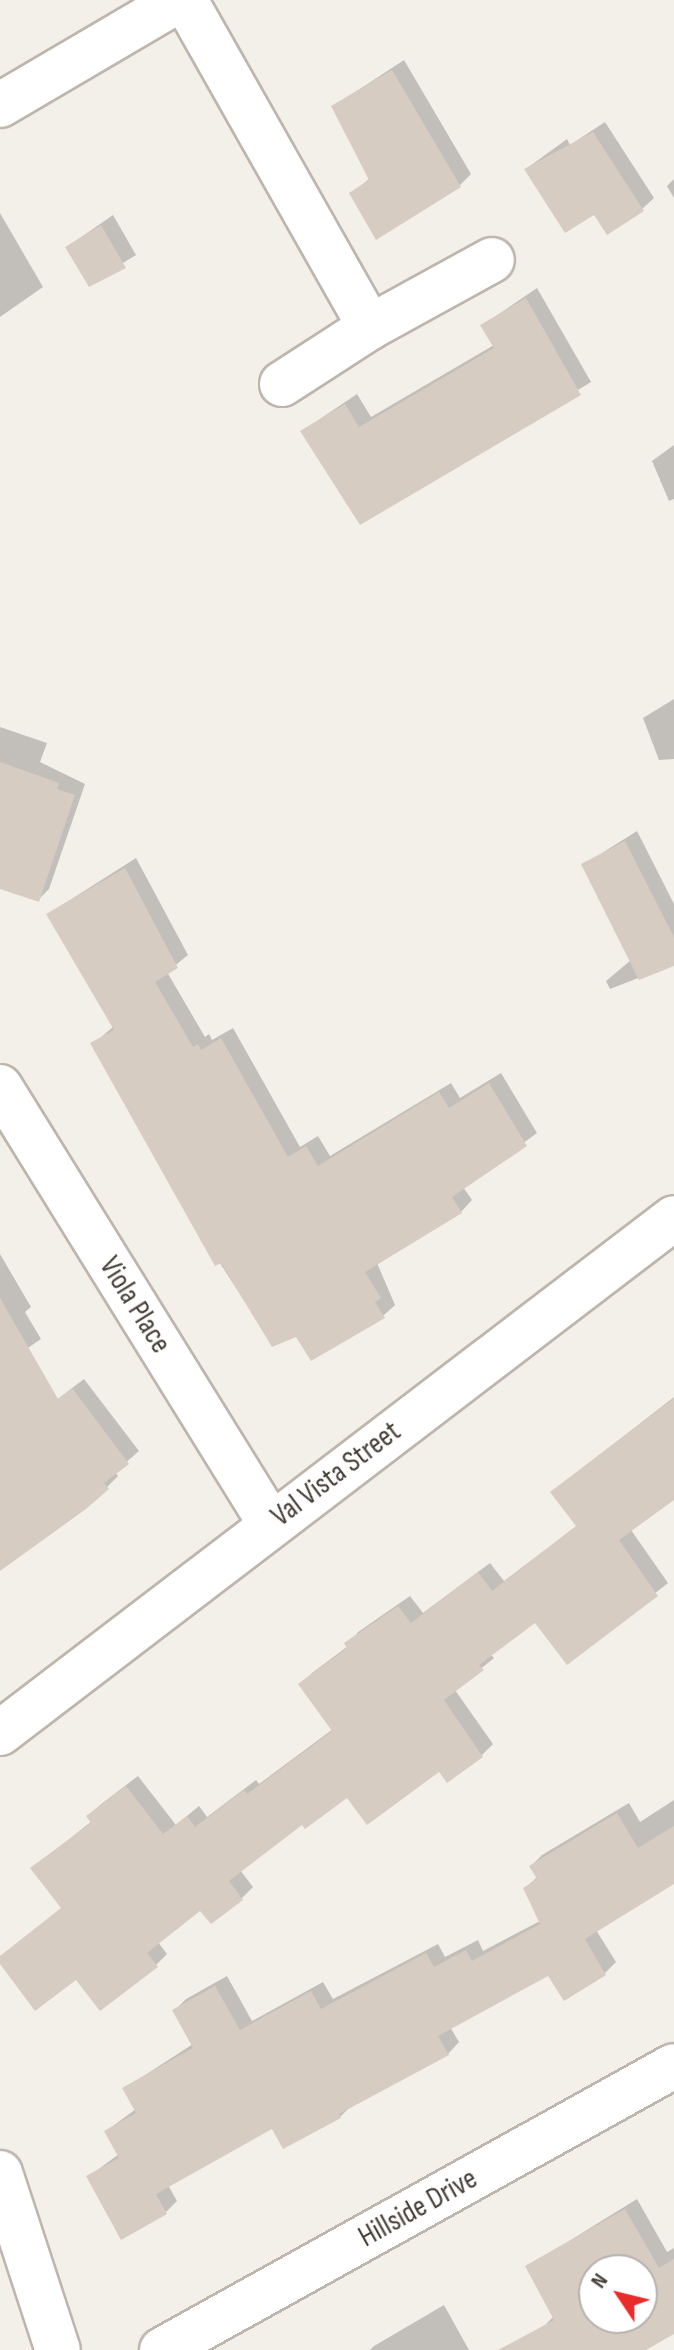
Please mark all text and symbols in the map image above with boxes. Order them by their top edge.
street label: Viola Place [91,1250,179,1360]
street label: Val Vista Street [264,1414,408,1534]
street label: Hillside Drive [352,2161,484,2255]
north arrow [578,2254,658,2334]
text: N [585,2269,614,2294]

